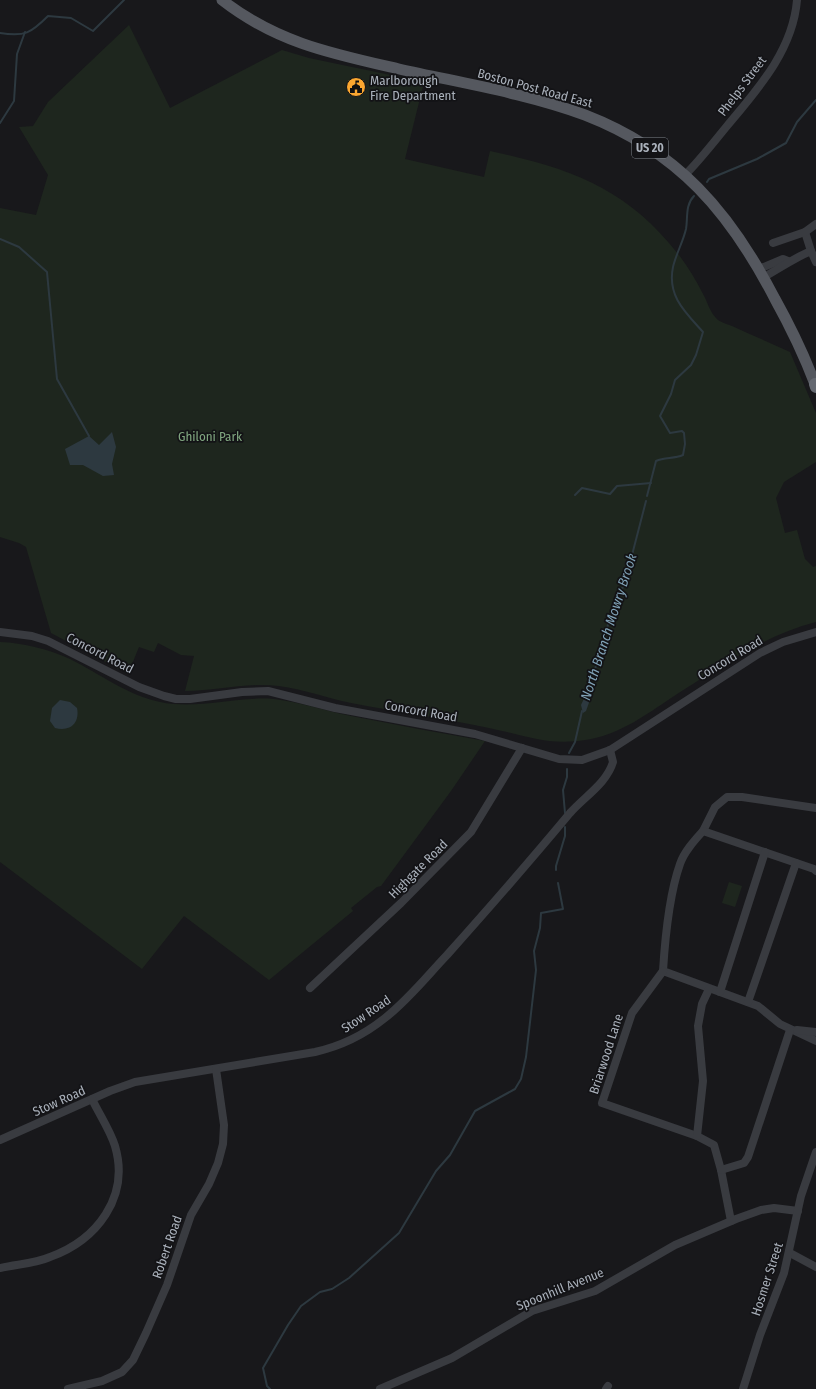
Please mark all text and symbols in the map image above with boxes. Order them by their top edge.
street label: Phelps Street [715,53,770,119]
street label: Boston Post Road East [476,65,595,111]
place label: Marlborough Fire Department [370,73,456,103]
public building icon: Marlborough Fire Department [345,76,367,98]
road number: US 20 [632,138,668,158]
park label: Ghiloni Park [178,429,243,444]
water label: North Branch Mowry Brook [577,551,641,703]
street label: Concord Road [64,630,136,676]
street label: Concord Road [695,633,765,683]
street label: Concord Road [384,697,458,725]
street label: Highgate Road [386,837,450,901]
street label: Stow Road [339,992,393,1036]
street label: Briarwood Lane [586,1012,626,1096]
street label: Stow Road [30,1083,88,1119]
street label: Robert Road [149,1213,185,1281]
street label: Hosmer Street [748,1240,786,1318]
street label: Spoonhill Avenue [514,1265,606,1313]

